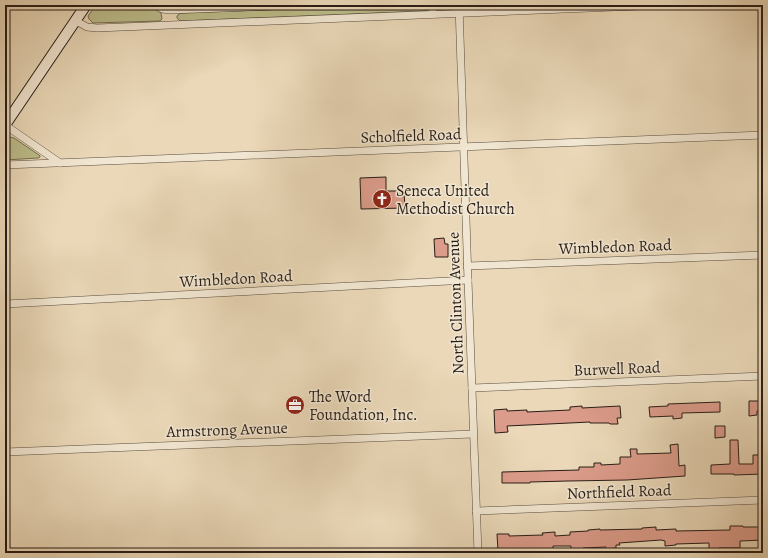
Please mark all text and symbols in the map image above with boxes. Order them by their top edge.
street label: Scholfield Road [360,123,462,149]
place label: Seneca United Methodist Church [396,180,515,220]
church icon: Seneca United Methodist Church [371,188,393,210]
street label: North Clinton Avenue [443,231,469,374]
street label: Wimbledon Road [557,234,672,260]
street label: Wimbledon Road [178,265,294,293]
street label: Burwell Road [573,356,661,382]
place label: The Word Foundation, Inc. [309,386,418,426]
office icon: The Word Foundation, Inc. [284,394,306,416]
street label: Armstrong Avenue [165,417,288,443]
street label: Northfield Road [566,479,672,505]

